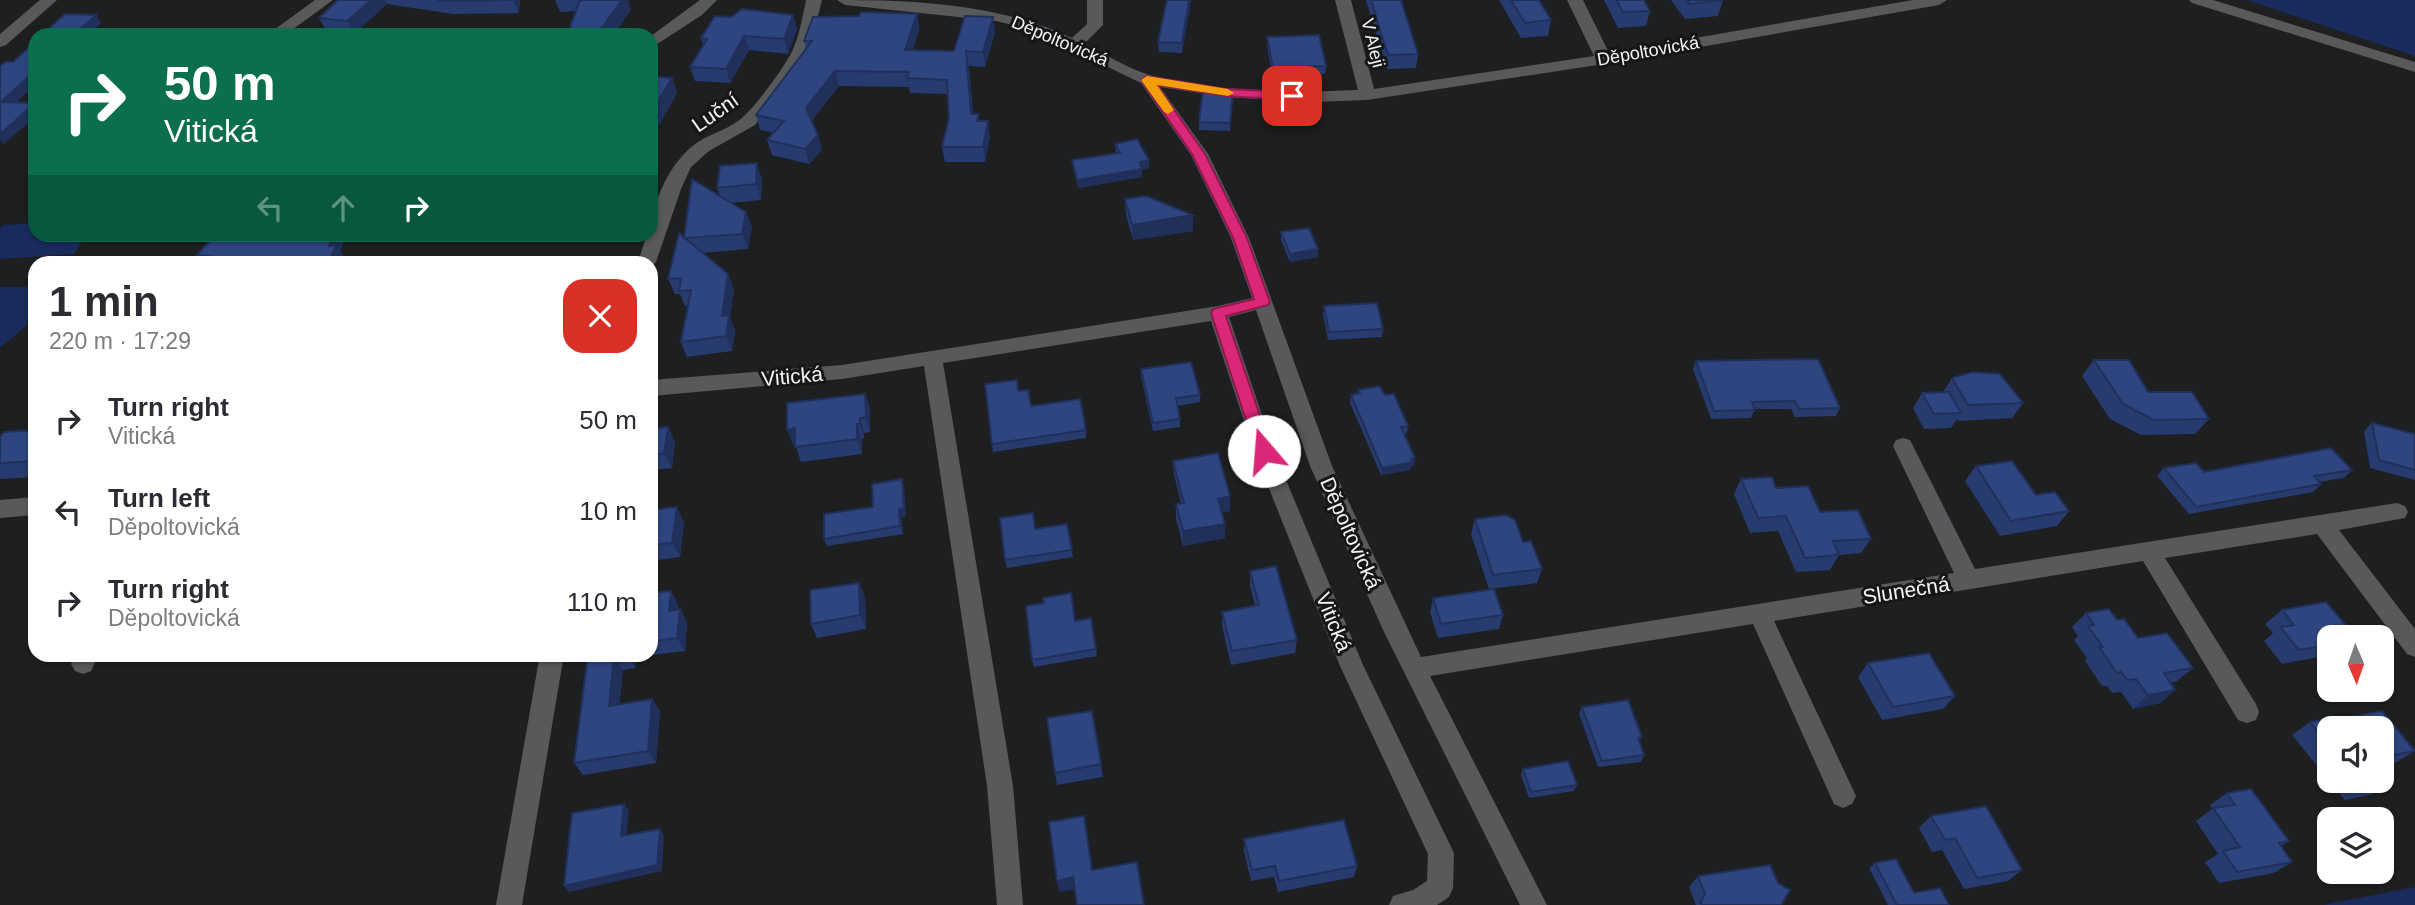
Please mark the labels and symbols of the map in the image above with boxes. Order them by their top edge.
street label: Děpoltovická [1009,12,1112,71]
street label: V Aleji [1357,16,1389,70]
street label: Děpoltovická [1596,32,1701,70]
pin [1262,66,1322,126]
street label: Luční [687,88,743,136]
street label: Vitická [760,362,824,390]
position arrow [1227,414,1301,488]
street label: Děpoltovická [1316,473,1386,593]
street label: Slunečná [1861,572,1951,608]
street label: Vitická [1312,589,1356,655]
north arrow [2317,625,2394,702]

